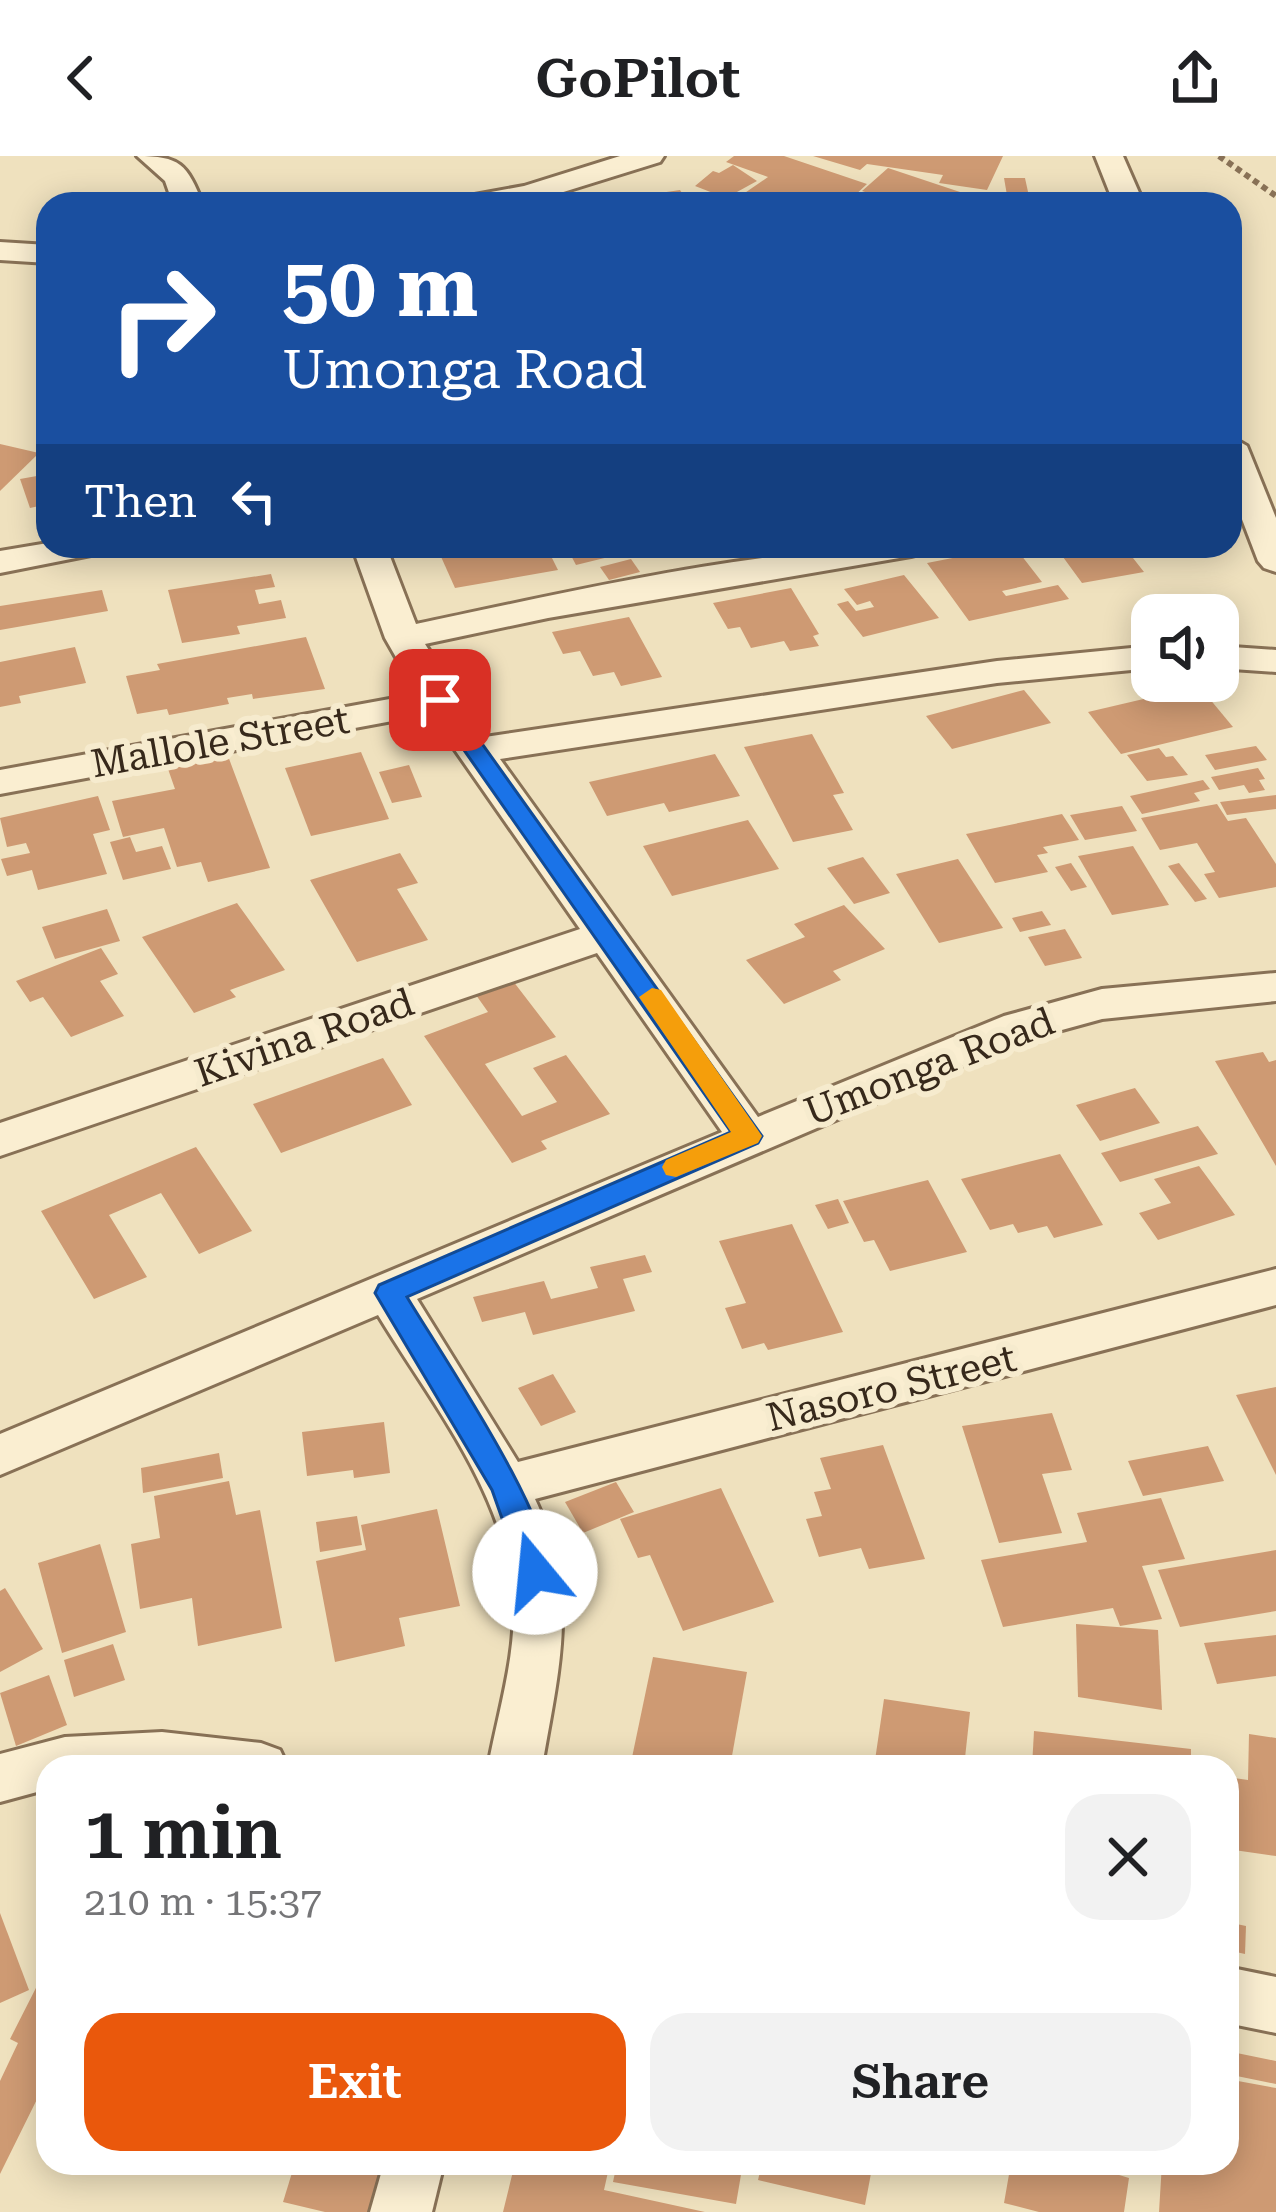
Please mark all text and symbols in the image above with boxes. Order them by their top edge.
icon: back [48,45,114,111]
icon: share [1162,45,1228,111]
text: GoPilot [536,47,740,110]
text: 50 m [282,238,478,336]
icon: right [84,240,240,396]
text: Umonga Road [282,338,647,401]
icon: left [221,468,287,534]
text: Then [84,475,197,528]
map controls [1131,594,1239,702]
button: sound [1131,594,1239,702]
pin [389,649,491,751]
icon: arrive [407,667,473,733]
street label: Mallole Street [88,697,353,787]
street label: Kivina Road [189,979,420,1097]
street label: Umonga Road [798,998,1061,1136]
street label: Nasoro Street [762,1335,1021,1441]
position arrow [472,1509,598,1635]
text: 1 min [84,1791,282,1876]
button: close [1065,1794,1191,1920]
text: 210 m · 15:37 [84,1879,322,1925]
button: Exit [84,2013,626,2151]
button: Share [650,2013,1191,2151]

